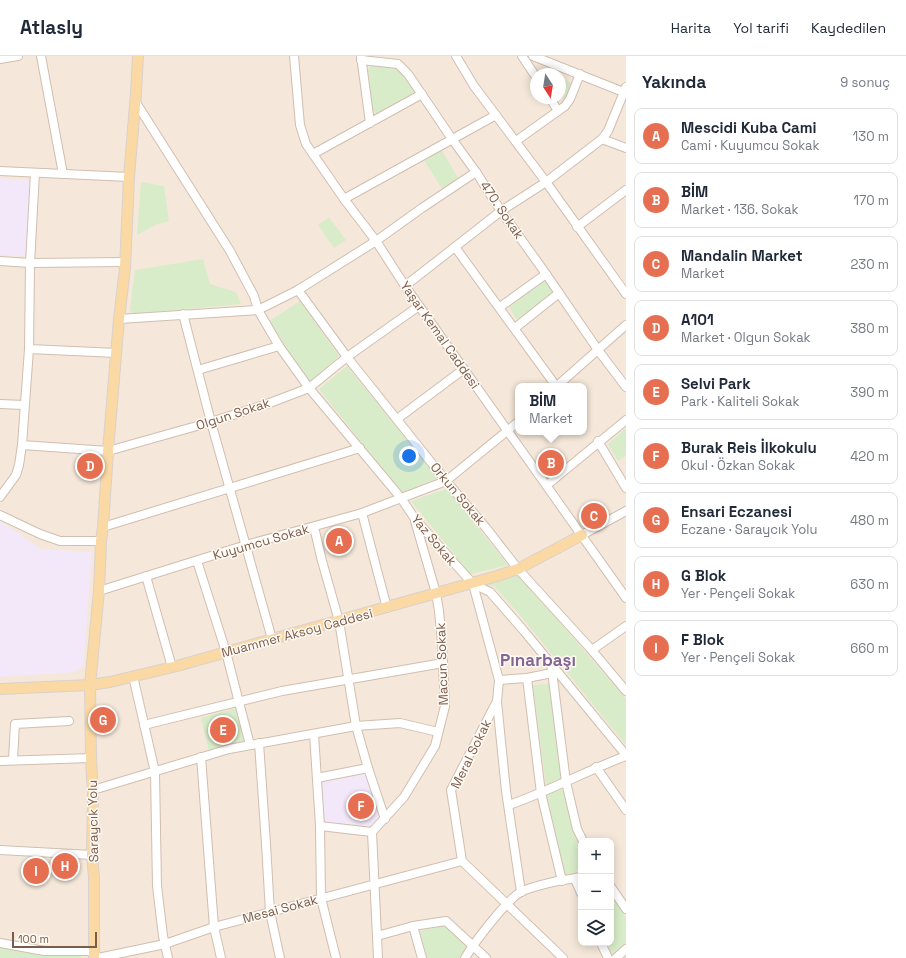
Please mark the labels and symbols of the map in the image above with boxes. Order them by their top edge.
north arrow [530,68,566,104]
street label: 470. Sokak [476,178,528,242]
street label: Yaşar Kemal Caddesi [396,278,484,392]
street label: Olgun Sokak [194,394,272,434]
your location [399,446,419,466]
pin: B [538,448,564,478]
pin: D [77,451,103,481]
street label: Orkun Sokak [427,459,489,529]
pin: C [581,501,607,531]
street label: Yaz Sokak [408,511,460,569]
street label: Kuyumcu Sokak [211,520,311,564]
pin: A [326,526,352,556]
street label: Muammer Aksoy Caddesi [219,605,375,661]
street label: Macun Sokak [432,622,452,706]
district label: Pınarbaşı [500,649,576,671]
pin: G [90,705,116,735]
pin: E [210,715,236,745]
street label: Meral Sokak [447,717,495,791]
street label: Saraycık Yolu [84,780,102,862]
pin: F [348,791,374,821]
pin: H [52,851,78,881]
pin: I [23,856,49,886]
street label: Mesai Sokak [241,891,319,927]
scale bar [12,930,97,949]

